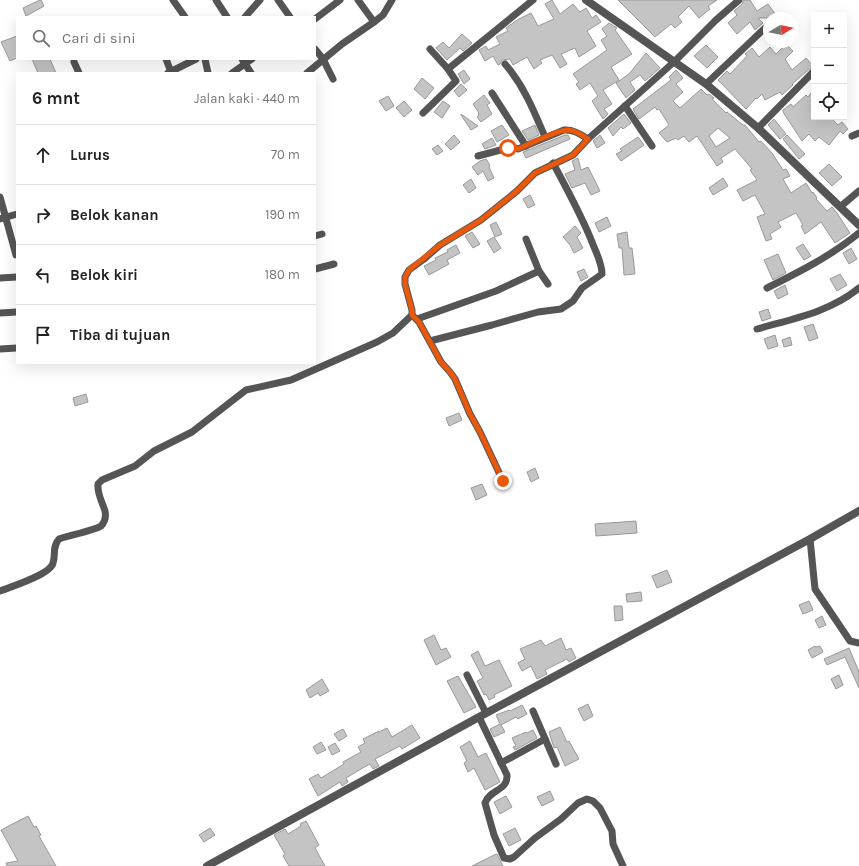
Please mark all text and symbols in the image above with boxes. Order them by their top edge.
north arrow [763,12,799,48]
map controls [811,12,847,120]
button: + [811,12,847,48]
search box [16,16,316,60]
icon: search [30,27,52,49]
text: Cari di sini [62,29,136,47]
button: − [811,48,847,84]
button: locate [811,84,847,120]
text: 6 mnt [32,88,80,108]
text: Jalan kaki · 440 m [194,91,300,106]
route start [499,139,517,157]
icon: ahead [32,144,54,166]
text: Lurus [70,146,110,164]
text: 70 m [271,147,300,162]
icon: right [32,204,54,226]
text: Belok kanan [70,206,159,224]
text: 190 m [265,207,300,222]
icon: left [32,264,54,286]
text: Belok kiri [70,266,138,284]
text: 180 m [265,267,300,282]
icon: arrive [32,324,54,346]
text: Tiba di tujuan [70,326,170,344]
route end [494,472,512,490]

